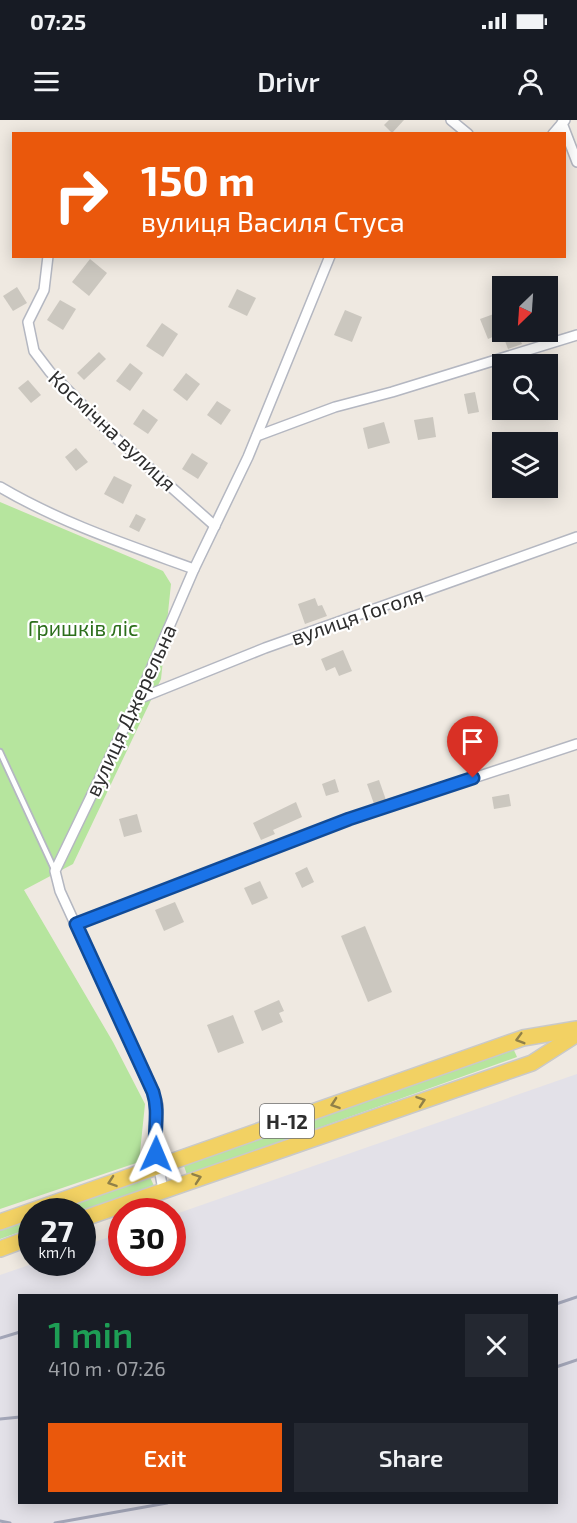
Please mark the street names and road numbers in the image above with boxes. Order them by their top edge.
street label: Космічна вулиця [43,364,182,496]
street label: вулиця Гоголя [287,581,427,650]
street label: вулиця Джерельна [79,620,182,800]
road number: Н-12 [260,1104,314,1138]

